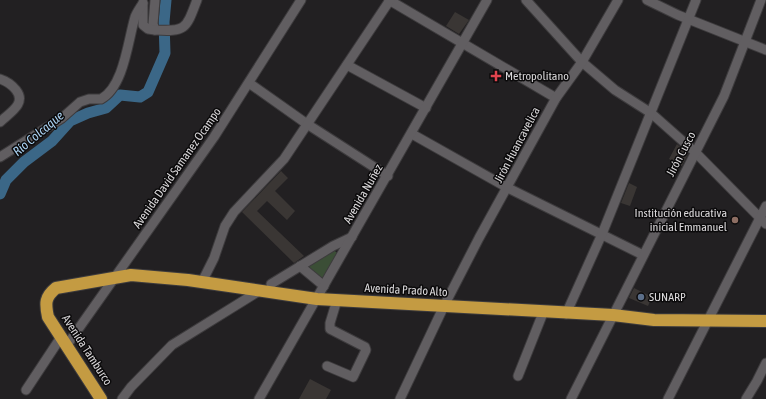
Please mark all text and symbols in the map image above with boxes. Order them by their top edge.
place label: Metropolitano [505,69,569,83]
marker: Metropolitano [490,70,502,82]
street label: Avenida David Samanez Ocampo [130,105,224,231]
street label: Jirón Huancavelica [491,105,543,185]
water label: Río Colcaque [10,108,67,159]
street label: Jirón Cusco [663,129,699,179]
street label: Avenida Nuñez [340,161,386,226]
place label: Institución educativa inicial Emmanuel [635,206,728,234]
marker: Institución educativa inicial Emmanuel [730,215,740,225]
street label: Avenida Prado Alto [364,281,448,299]
place label: SUNARP [649,290,686,304]
marker: SUNARP [636,292,646,302]
street label: Avenida Tamburco [59,312,115,388]

